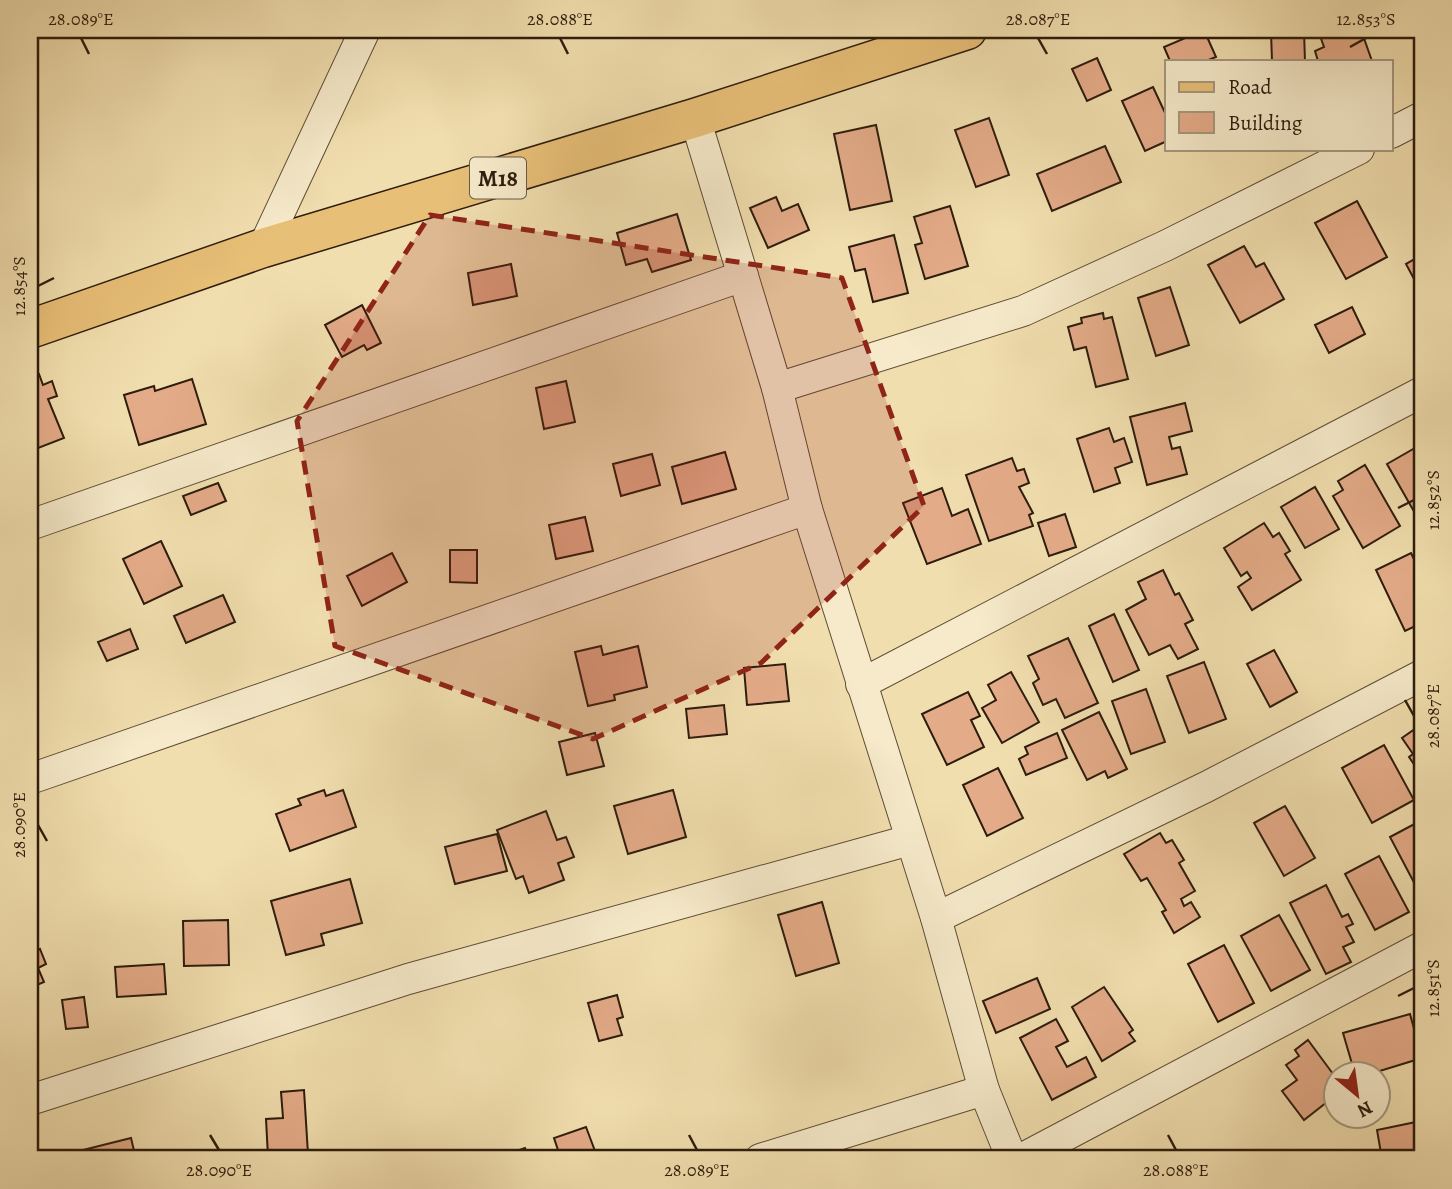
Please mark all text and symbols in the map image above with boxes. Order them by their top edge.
text: 28.089°E [48,7,114,31]
text: 28.088°E [527,7,593,31]
text: 28.087°E [1006,7,1070,31]
text: 12.853°S [1336,7,1396,31]
legend [1165,60,1392,150]
text: Road [1228,73,1272,101]
text: Building [1228,109,1303,137]
road number: M18 [470,158,526,198]
text: 12.854°S [7,256,31,316]
text: 12.852°S [1421,470,1445,530]
text: 28.087°E [1421,684,1445,748]
text: 28.090°E [7,792,31,858]
text: 12.851°S [1421,959,1445,1017]
north arrow [1322,1060,1392,1130]
text: N [1352,1094,1377,1124]
text: 28.090°E [186,1158,252,1182]
text: 28.089°E [664,1158,730,1182]
text: 28.088°E [1143,1158,1209,1182]

